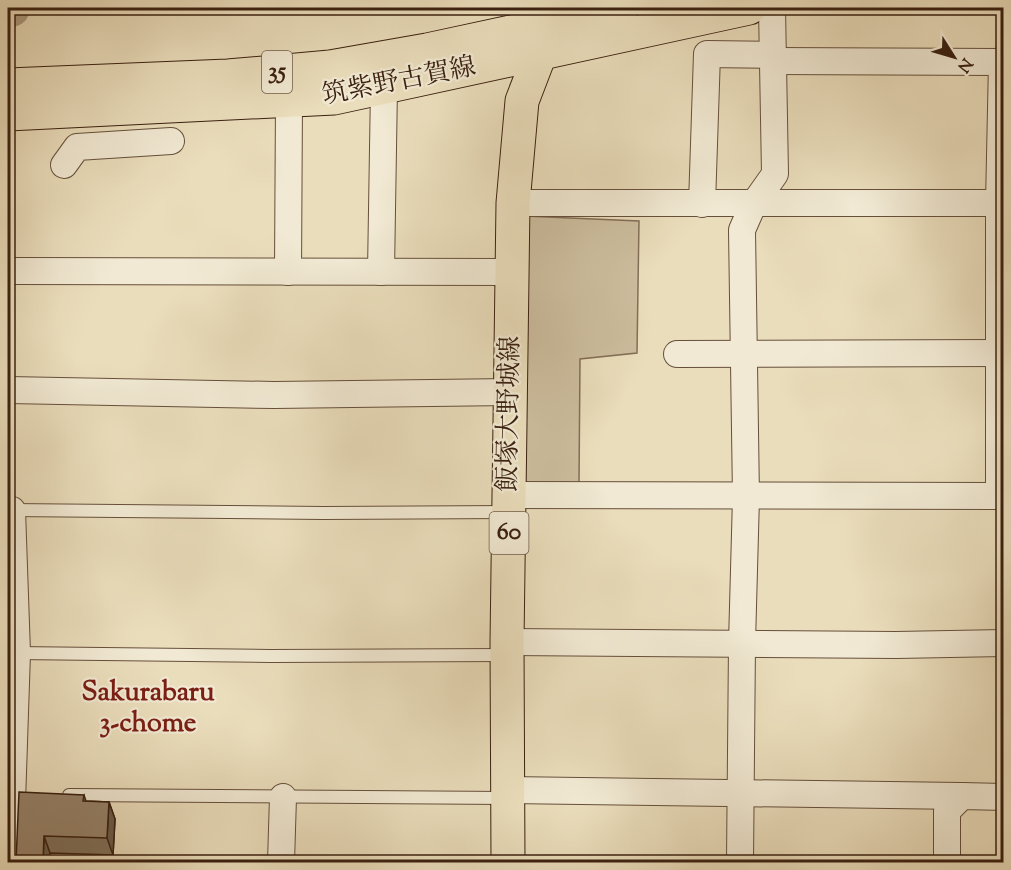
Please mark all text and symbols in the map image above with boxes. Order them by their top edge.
north arrow [924,27,984,87]
street label: 筑紫野古賀線 [319,49,479,115]
road number: 35 [262,51,292,93]
text: N [951,52,977,77]
street label: 飯塚大野城線 [490,336,530,492]
road number: 60 [490,512,528,554]
district label: Sakurabaru 3-chome [81,674,215,744]

